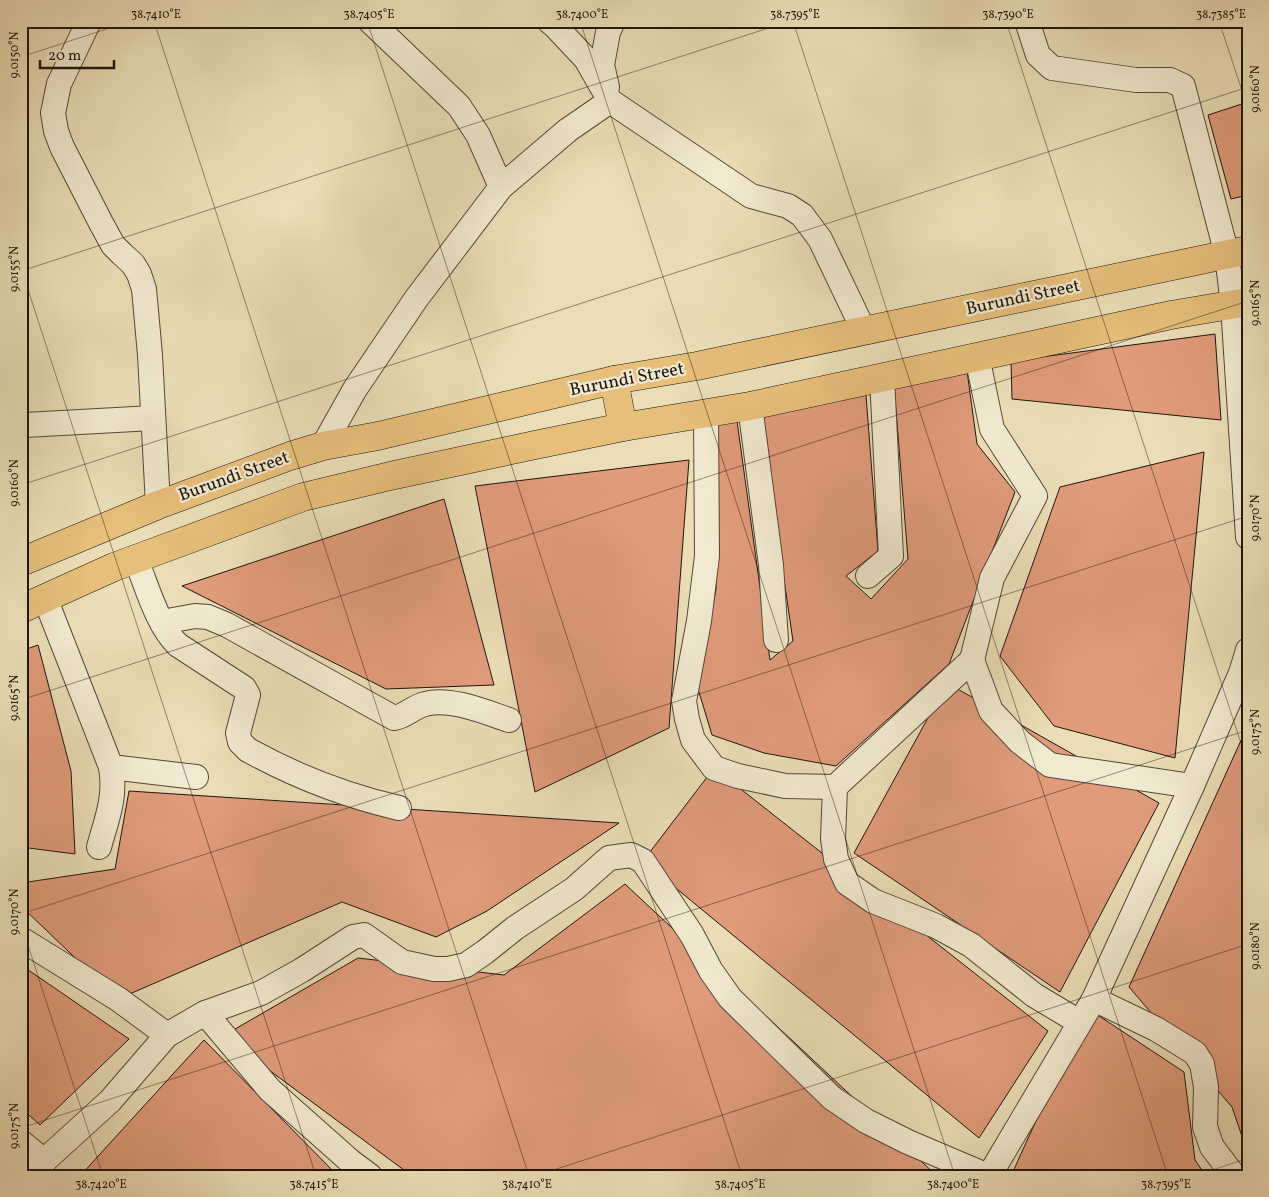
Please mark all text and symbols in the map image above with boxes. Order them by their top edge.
text: 38.7410°E [131,7,181,23]
text: 38.7405°E [344,7,394,23]
text: 38.7400°E [556,7,608,23]
text: 38.7395°E [770,7,820,23]
text: 38.7390°E [982,7,1034,23]
text: 38.7385°E [1196,7,1246,23]
text: 9.0150°N [7,31,23,78]
scale bar [40,38,114,70]
text: 20 m [48,46,81,67]
text: 9.0160°N [1248,65,1264,113]
text: 9.0155°N [7,246,23,292]
street label: Burundi Street [964,274,1082,322]
text: 9.0165°N [1248,280,1264,326]
street label: Burundi Street [568,357,686,403]
street label: Burundi Street [175,445,293,509]
text: 9.0160°N [7,459,23,507]
text: 9.0170°N [1248,495,1264,541]
text: 9.0165°N [7,675,23,721]
text: 9.0175°N [1248,709,1264,755]
text: 9.0170°N [7,889,23,935]
text: 9.0180°N [1248,922,1264,970]
text: 9.0175°N [7,1103,23,1149]
text: 38.7420°E [75,1177,127,1193]
text: 38.7415°E [290,1177,338,1193]
text: 38.7410°E [502,1177,552,1193]
text: 38.7405°E [715,1177,765,1193]
text: 38.7400°E [927,1177,979,1193]
text: 38.7395°E [1141,1177,1191,1193]

